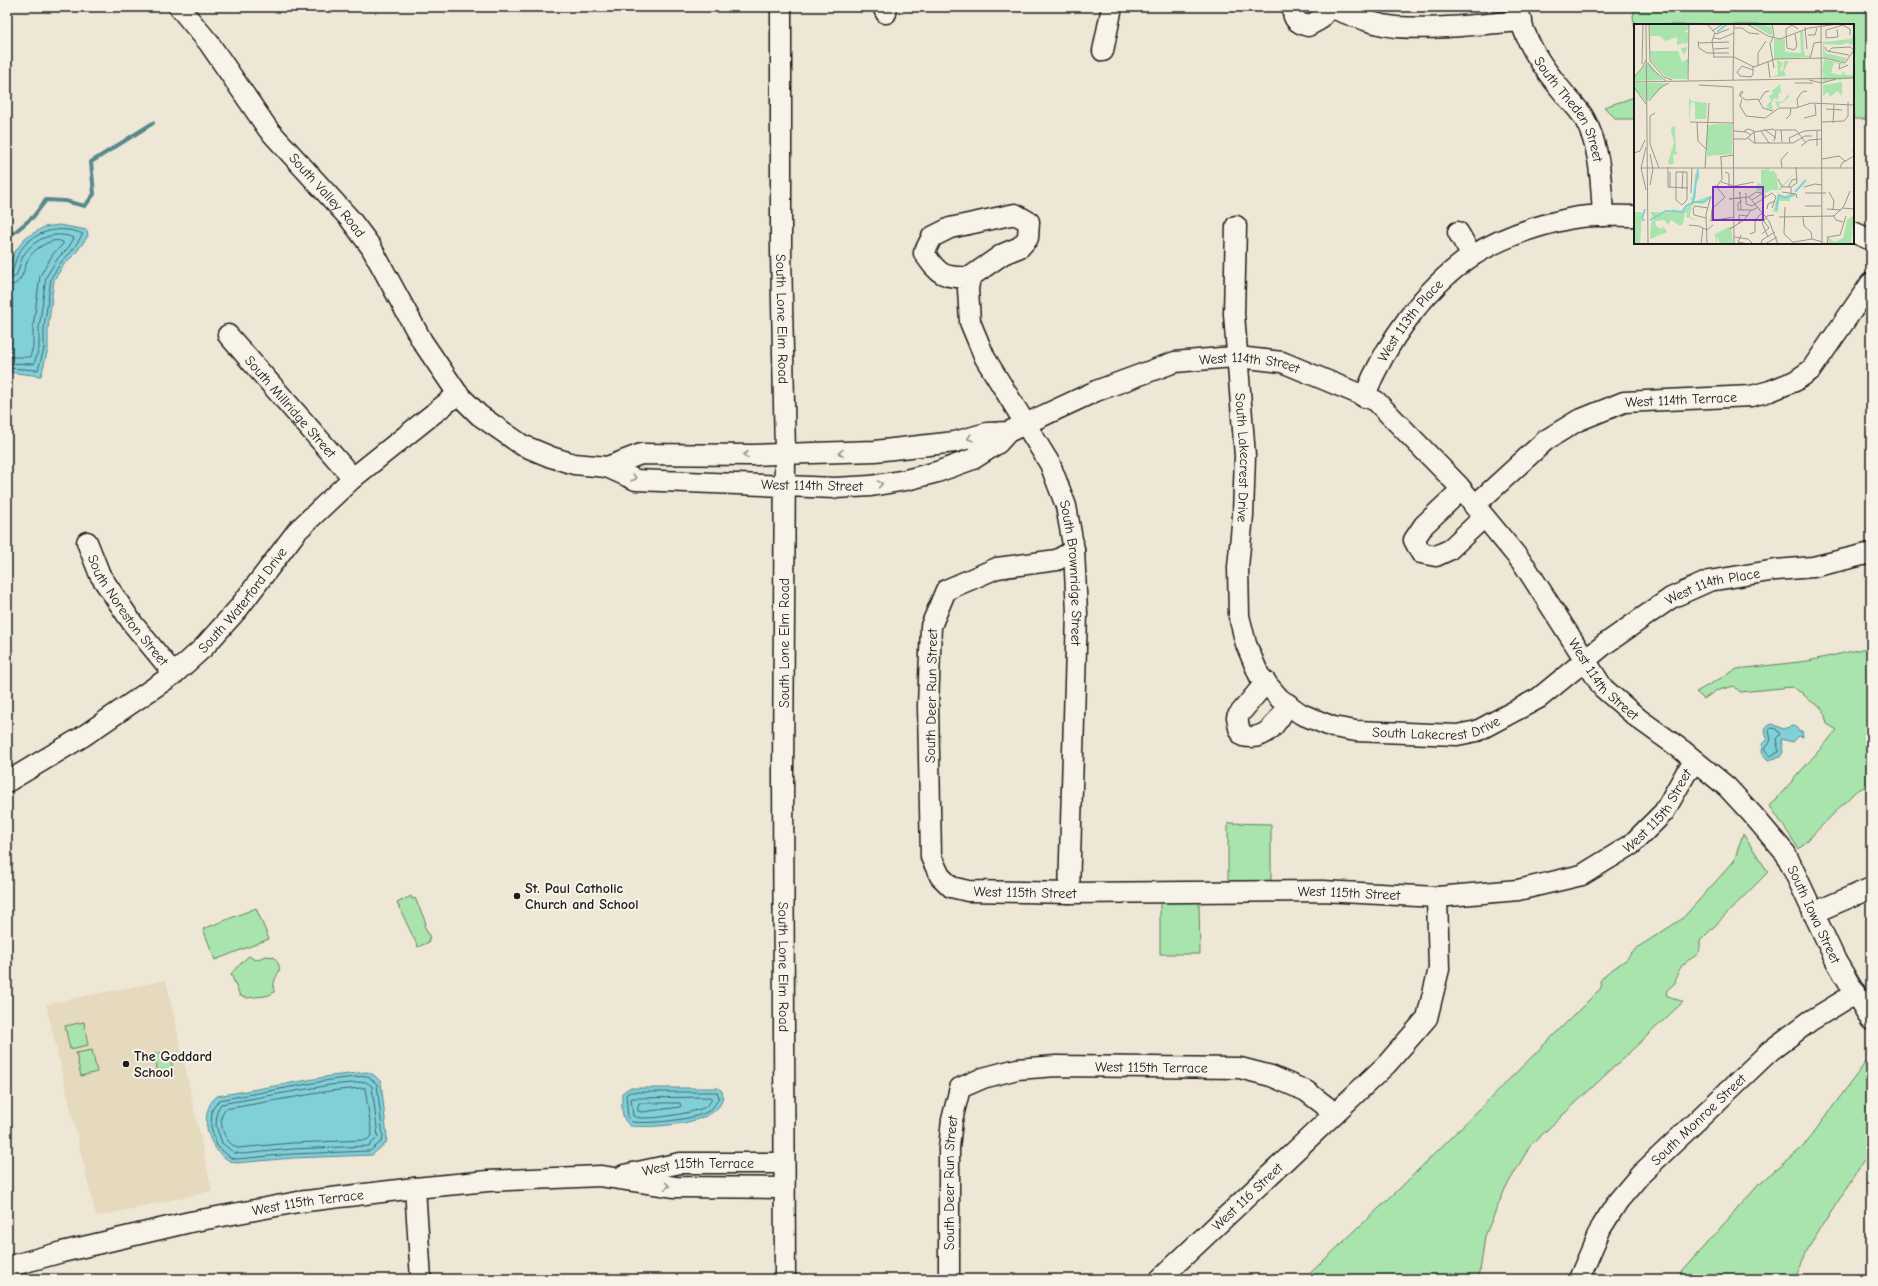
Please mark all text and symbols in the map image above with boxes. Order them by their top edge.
inset map [1634,24,1854,244]
street label: South Theden Street [1530,53,1607,164]
street label: South Valley Road [285,150,369,241]
street label: South Lone Elm Road [772,254,792,384]
street label: West 113th Place [1374,276,1447,365]
street label: West 114th Street [1198,349,1303,378]
street label: South Millridge Street [241,352,340,462]
street label: West 114th Terrace [1625,389,1738,411]
street label: South Lakecrest Drive [1231,392,1253,523]
one-way arrow [966,433,973,442]
one-way arrow [838,448,844,457]
one-way arrow [743,451,749,459]
one-way arrow [631,474,638,482]
street label: West 114th Street [761,476,864,495]
one-way arrow [877,480,883,489]
street label: South Brownridge Street [1055,498,1085,647]
street label: South Waterford Drive [195,544,291,657]
street label: South Noreston Street [84,552,172,670]
street label: West 114th Place [1662,565,1761,609]
street label: South Lone Elm Road [776,578,793,708]
street label: South Deer Run Street [922,628,941,763]
street label: West 114th Street [1565,635,1643,725]
street label: South Lakecrest Drive [1372,712,1503,744]
street label: West 115th Street [1620,764,1696,857]
street label: South Iowa Street [1783,863,1844,967]
place label: St. Paul Catholic Church and School [525,880,639,913]
street label: West 115th Street [974,883,1077,902]
street label: West 115th Street [1298,883,1402,904]
marker: St. Paul Catholic Church and School [512,891,522,901]
street label: South Lone Elm Road [775,902,792,1032]
place label: The Goddard School [134,1048,212,1081]
street label: West 115th Terrace [1095,1058,1208,1077]
marker: The Goddard School [121,1059,131,1069]
street label: South Monroe Street [1648,1070,1750,1169]
street label: South Deer Run Street [941,1113,962,1250]
street label: West 115th Terrace [641,1155,754,1180]
street label: West 116 Street [1209,1159,1287,1234]
one-way arrow [664,1181,670,1190]
street label: West 115th Terrace [251,1186,365,1219]

